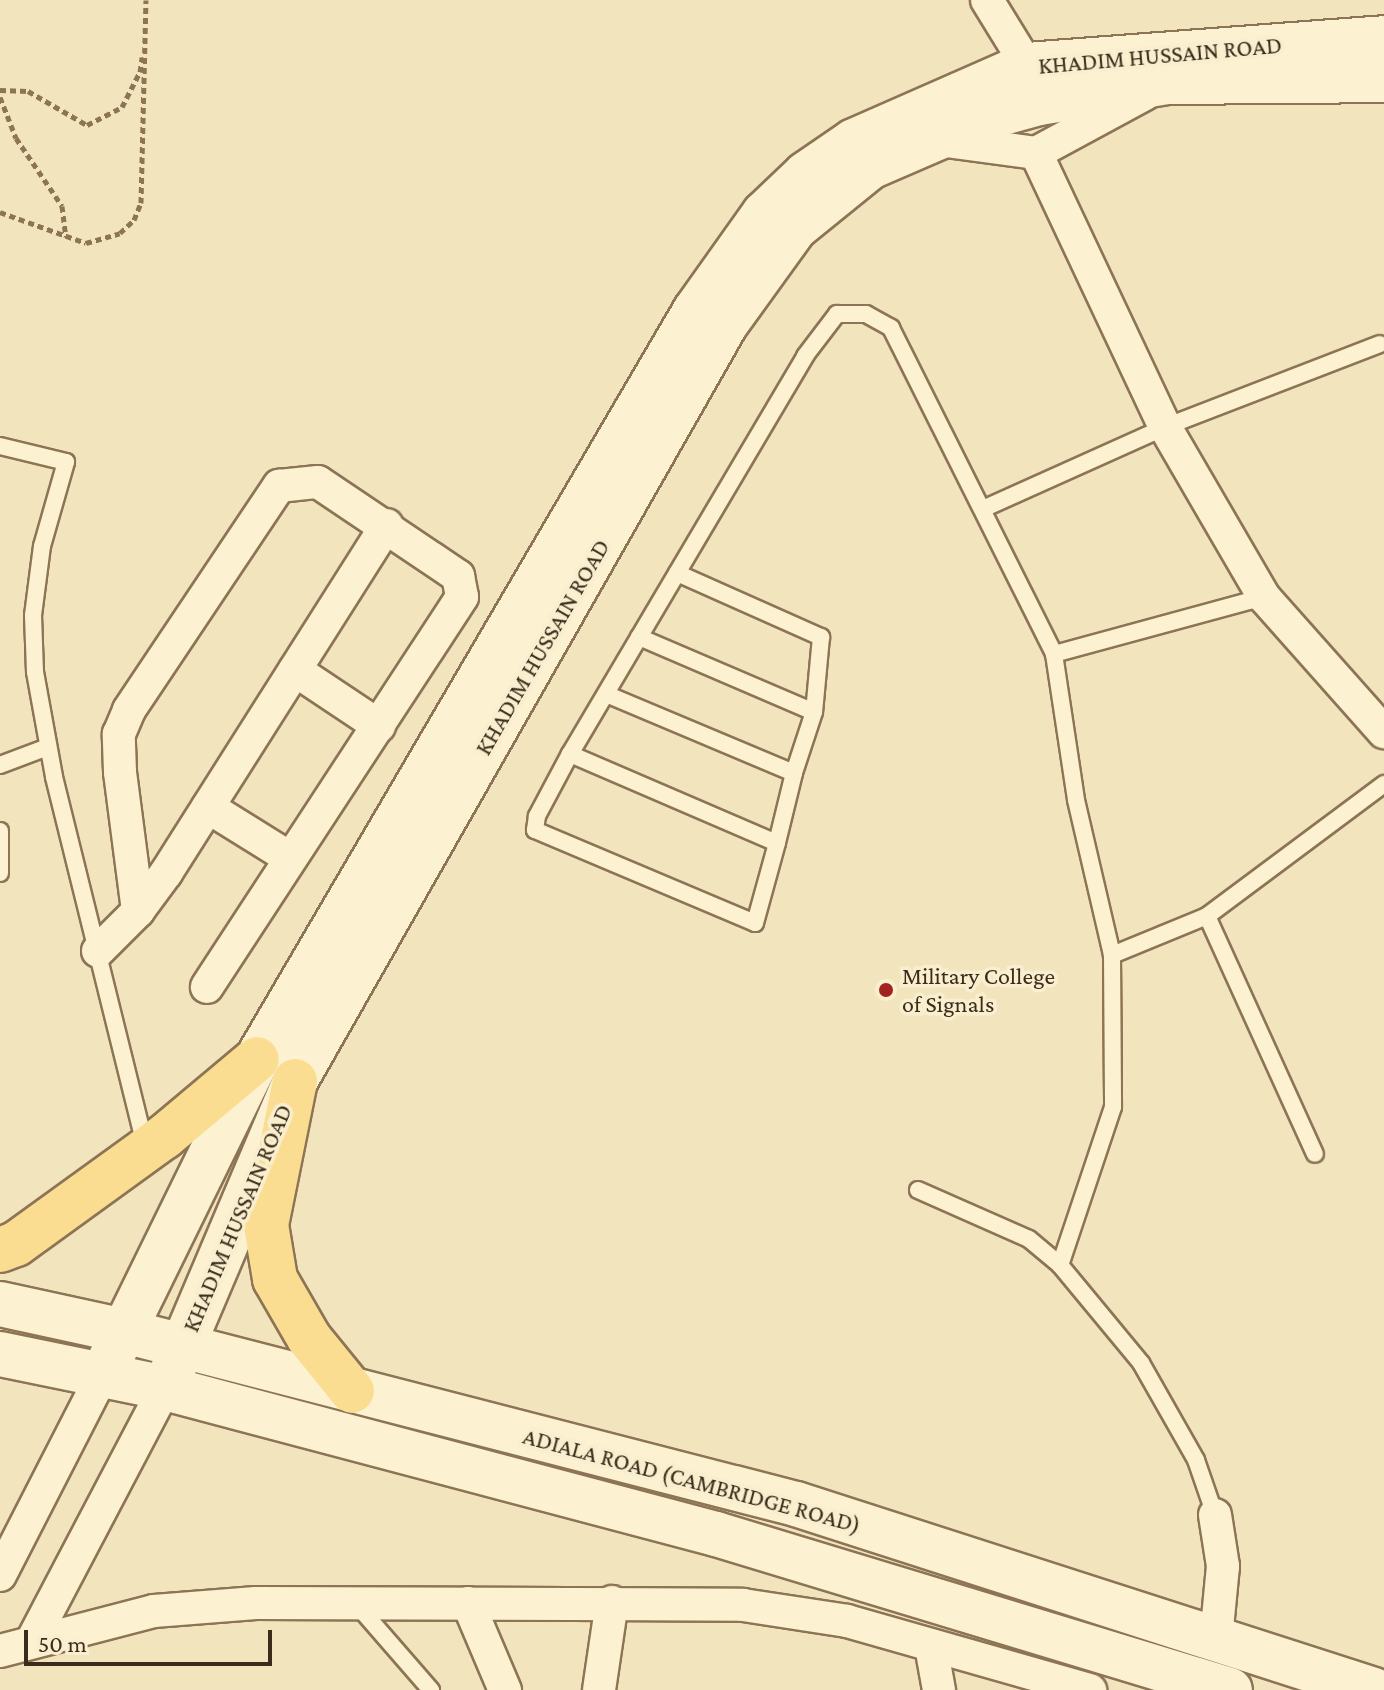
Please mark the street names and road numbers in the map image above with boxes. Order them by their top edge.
street label: KHADIM HUSSAIN ROAD [1037,30,1283,80]
street label: KHADIM HUSSAIN ROAD [468,534,616,760]
street label: KHADIM HUSSAIN ROAD [176,1100,298,1336]
street label: ADIALA ROAD (CAMBRIDGE ROAD) [520,1421,864,1539]

